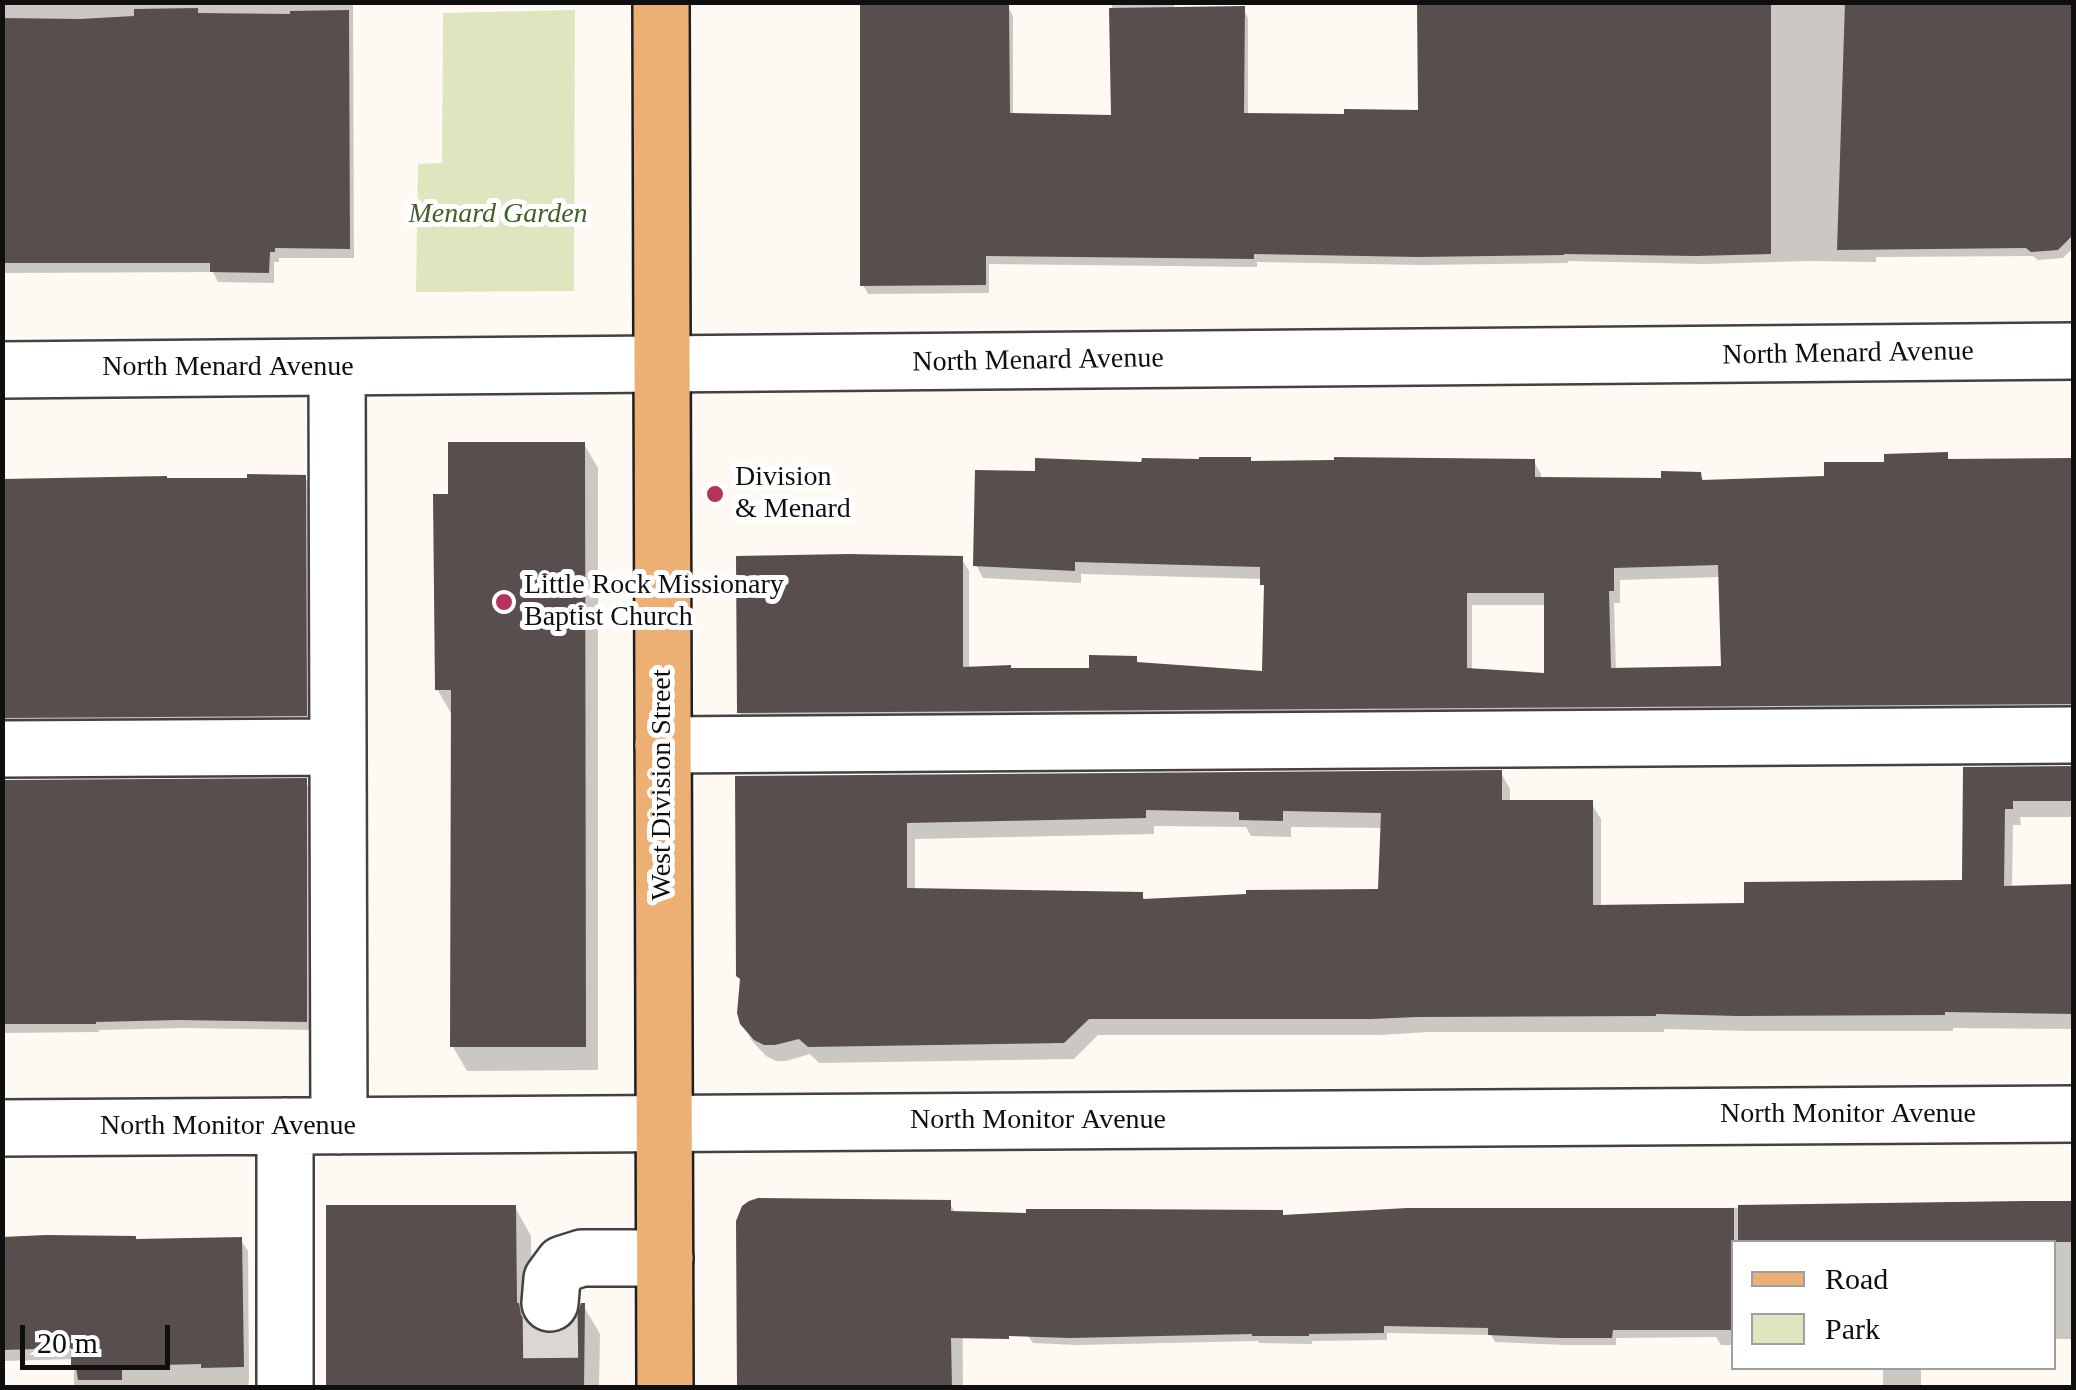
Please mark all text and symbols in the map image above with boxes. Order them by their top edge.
park label: Menard Garden [408,198,588,232]
street label: North Menard Avenue [1722,335,1974,373]
street label: North Menard Avenue [912,342,1164,380]
street label: North Menard Avenue [102,351,354,385]
place label: Division & Menard [735,461,851,527]
marker: Division & Menard [704,483,726,505]
place label: Little Rock Missionary Baptist Church [524,569,784,635]
marker: Little Rock Missionary Baptist Church [493,591,515,613]
street label: West Division Street [646,669,680,901]
street label: North Monitor Avenue [1720,1098,1976,1132]
street label: North Monitor Avenue [910,1104,1166,1138]
street label: North Monitor Avenue [100,1110,356,1144]
legend [1731,1240,2056,1370]
text: Road [1825,1262,1888,1295]
scale bar [25,1305,175,1367]
text: Park [1825,1312,1880,1345]
text: 20 m [37,1326,98,1359]

